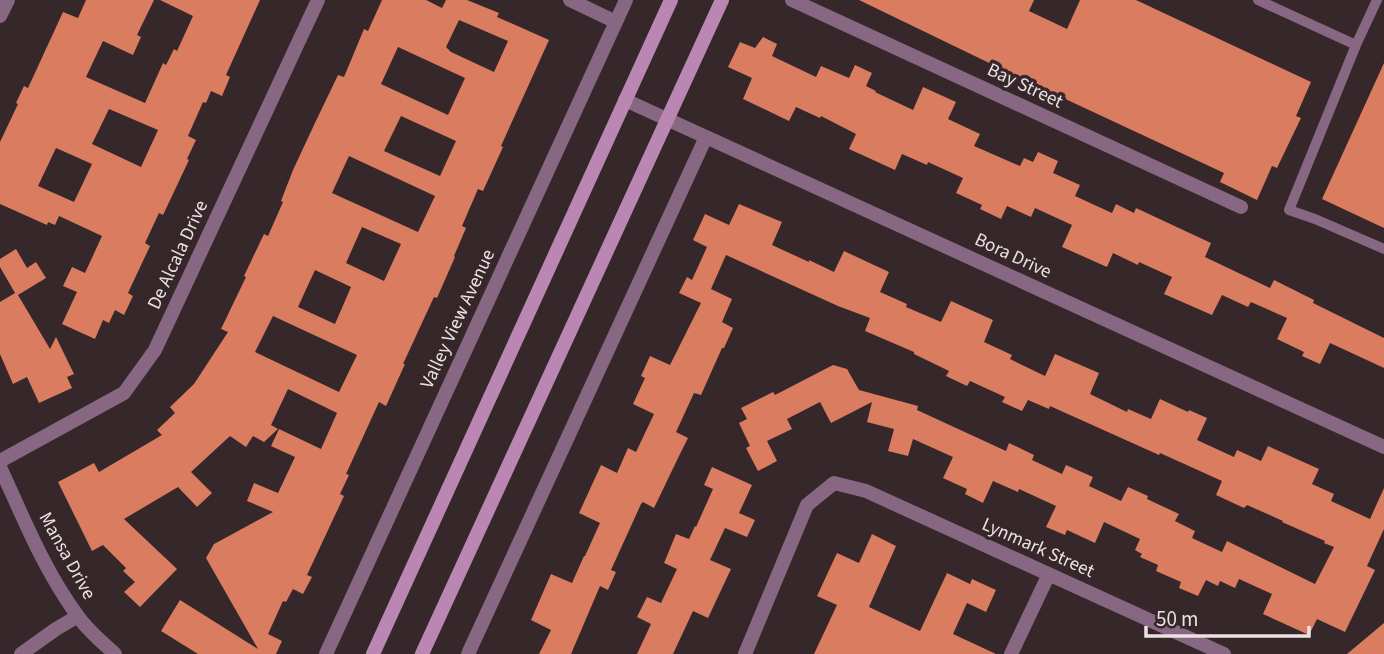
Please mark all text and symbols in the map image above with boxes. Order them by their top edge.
street label: Bay Street [983,57,1068,116]
street label: De Alcala Drive [141,196,215,314]
street label: Bora Drive [970,226,1056,286]
street label: Valley View Avenue [414,245,502,393]
street label: Mansa Drive [32,507,102,605]
street label: Lynmark Street [977,511,1099,585]
scale bar [1146,594,1309,638]
text: 50 m [1156,604,1198,634]

